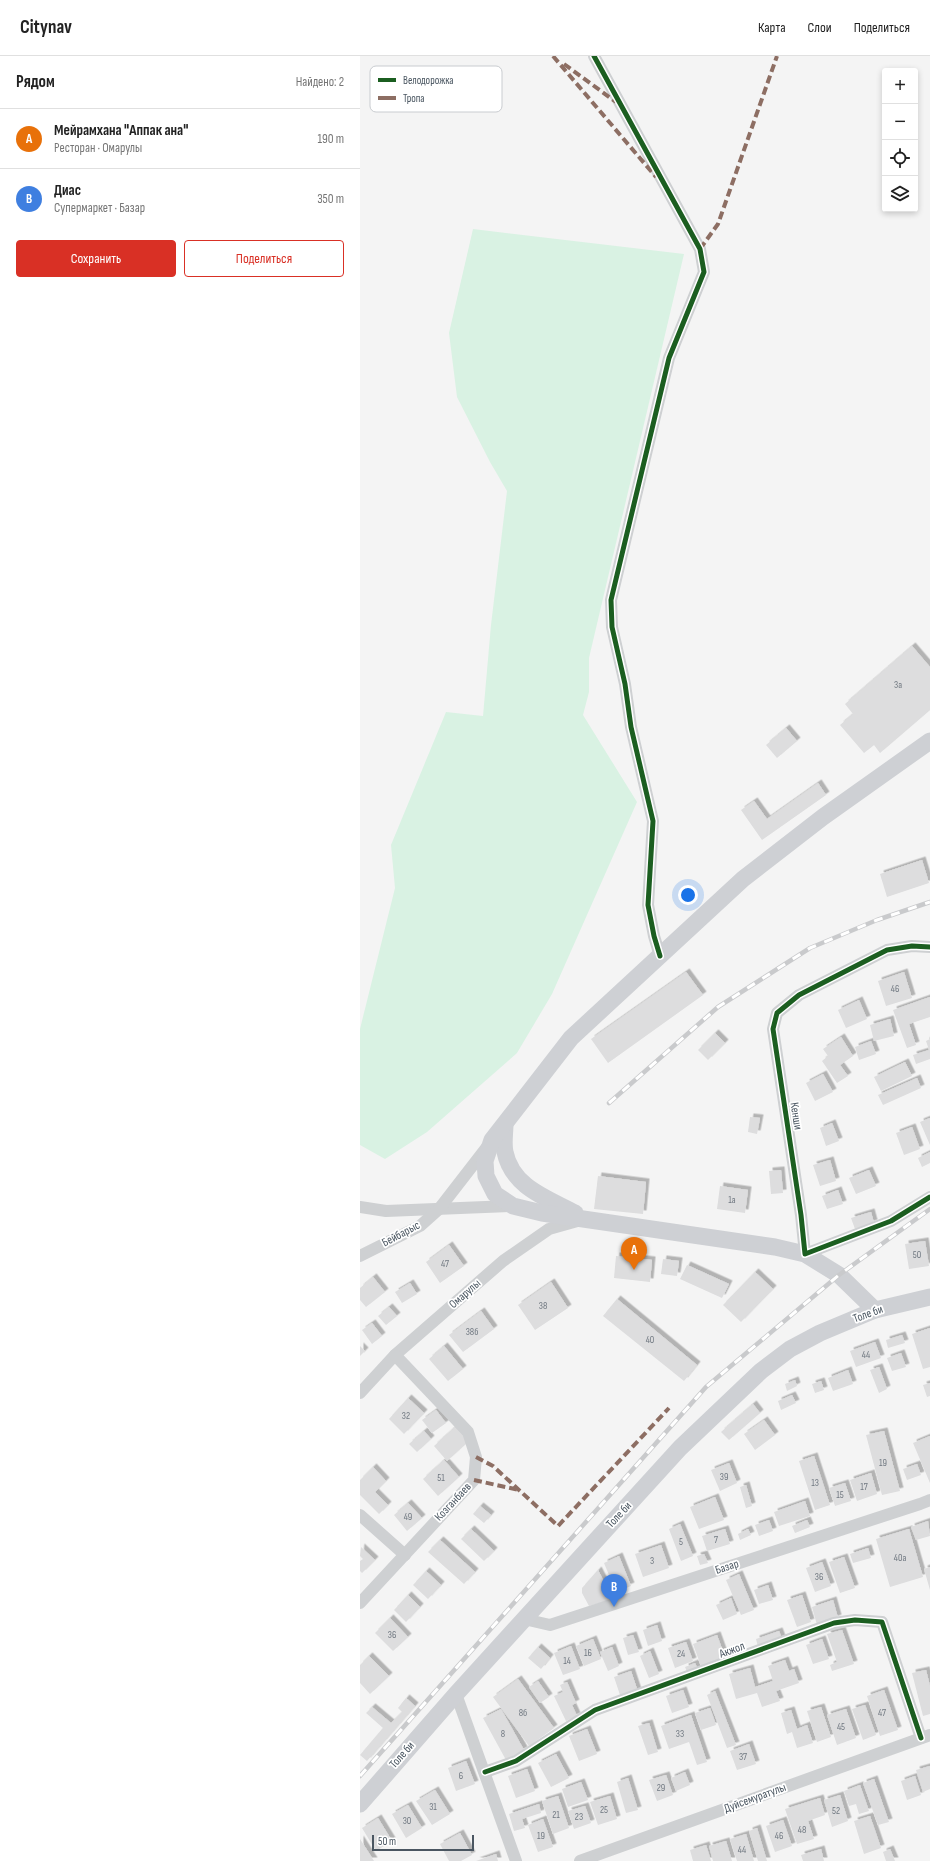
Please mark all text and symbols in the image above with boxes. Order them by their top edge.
text: Citynav [20,16,72,39]
text: Карта [758,19,786,36]
text: Слои [808,19,832,36]
text: Поделиться [854,19,910,36]
legend [370,66,502,112]
map controls [882,68,918,212]
button: + [882,68,918,104]
text: Рядом [16,72,55,92]
text: Найдено: 2 [296,74,344,90]
text: Велодорожка [403,74,454,87]
text: Тропа [403,92,425,105]
button: − [882,104,918,140]
text: Мейрамхана "Аппак ана" [54,121,188,140]
text: A [26,131,32,147]
text: 190 m [317,131,344,147]
text: Ресторан · Омарулы [54,140,142,156]
button: locate [882,140,918,176]
button: layers [882,176,918,212]
text: Диас [54,181,81,200]
text: B [26,191,32,207]
text: 350 m [317,191,344,207]
text: Супермаркет · Базар [54,200,145,216]
button: Сохранить [16,240,176,277]
button: Поделиться [184,240,344,277]
house number: 3а [894,679,902,691]
your location [678,885,698,905]
house number: 46 [891,983,899,995]
street label: Кенши [786,1101,806,1131]
house number: 1а [728,1194,736,1206]
street label: Бейбарыс [379,1218,423,1250]
pin: A [621,1237,647,1270]
house number: 50 [913,1249,921,1261]
house number: 47 [441,1258,449,1270]
street label: Омарулы [446,1276,484,1312]
house number: 38 [539,1300,547,1312]
street label: Толе би [851,1302,885,1326]
house number: 38б [466,1326,478,1338]
house number: 40 [646,1334,654,1346]
house number: 44 [862,1349,870,1361]
house number: 32 [402,1410,410,1422]
house number: 19 [879,1457,887,1469]
house number: 39 [720,1471,728,1483]
house number: 51 [437,1472,445,1484]
house number: 13 [811,1477,819,1489]
street label: Козганбаев [431,1479,475,1524]
house number: 17 [860,1481,868,1493]
house number: 15 [836,1489,844,1501]
street label: Толе би [603,1499,635,1531]
house number: 49 [404,1511,412,1523]
house number: 7 [714,1534,718,1546]
house number: 5 [679,1536,683,1548]
house number: 40а [894,1552,906,1564]
house number: 3 [650,1555,654,1567]
street label: Базар [713,1556,741,1578]
house number: 36 [815,1571,823,1583]
pin: B [601,1574,627,1607]
house number: 36 [388,1629,396,1641]
street label: Акжол [716,1638,747,1662]
house number: 16 [584,1647,592,1659]
house number: 24 [677,1648,685,1660]
house number: 14 [563,1655,571,1667]
house number: 8б [519,1707,527,1719]
house number: 47 [878,1707,886,1719]
house number: 45 [837,1721,845,1733]
house number: 8 [501,1728,505,1740]
house number: 33 [676,1728,684,1740]
street label: Толе би [386,1739,418,1771]
house number: 37 [739,1751,747,1763]
house number: 6 [459,1770,463,1782]
street label: Дуйсемуратулы [722,1780,788,1816]
house number: 29 [657,1782,665,1794]
house number: 31 [429,1801,437,1813]
house number: 25 [600,1804,608,1816]
house number: 52 [832,1805,840,1817]
house number: 21 [552,1809,560,1821]
house number: 23 [575,1811,583,1823]
house number: 30 [403,1815,411,1827]
house number: 48 [798,1824,806,1836]
house number: 19 [537,1830,545,1842]
house number: 46 [775,1830,783,1842]
scale bar [372,1833,474,1852]
text: 50 m [378,1835,396,1848]
house number: 44 [738,1844,746,1856]

